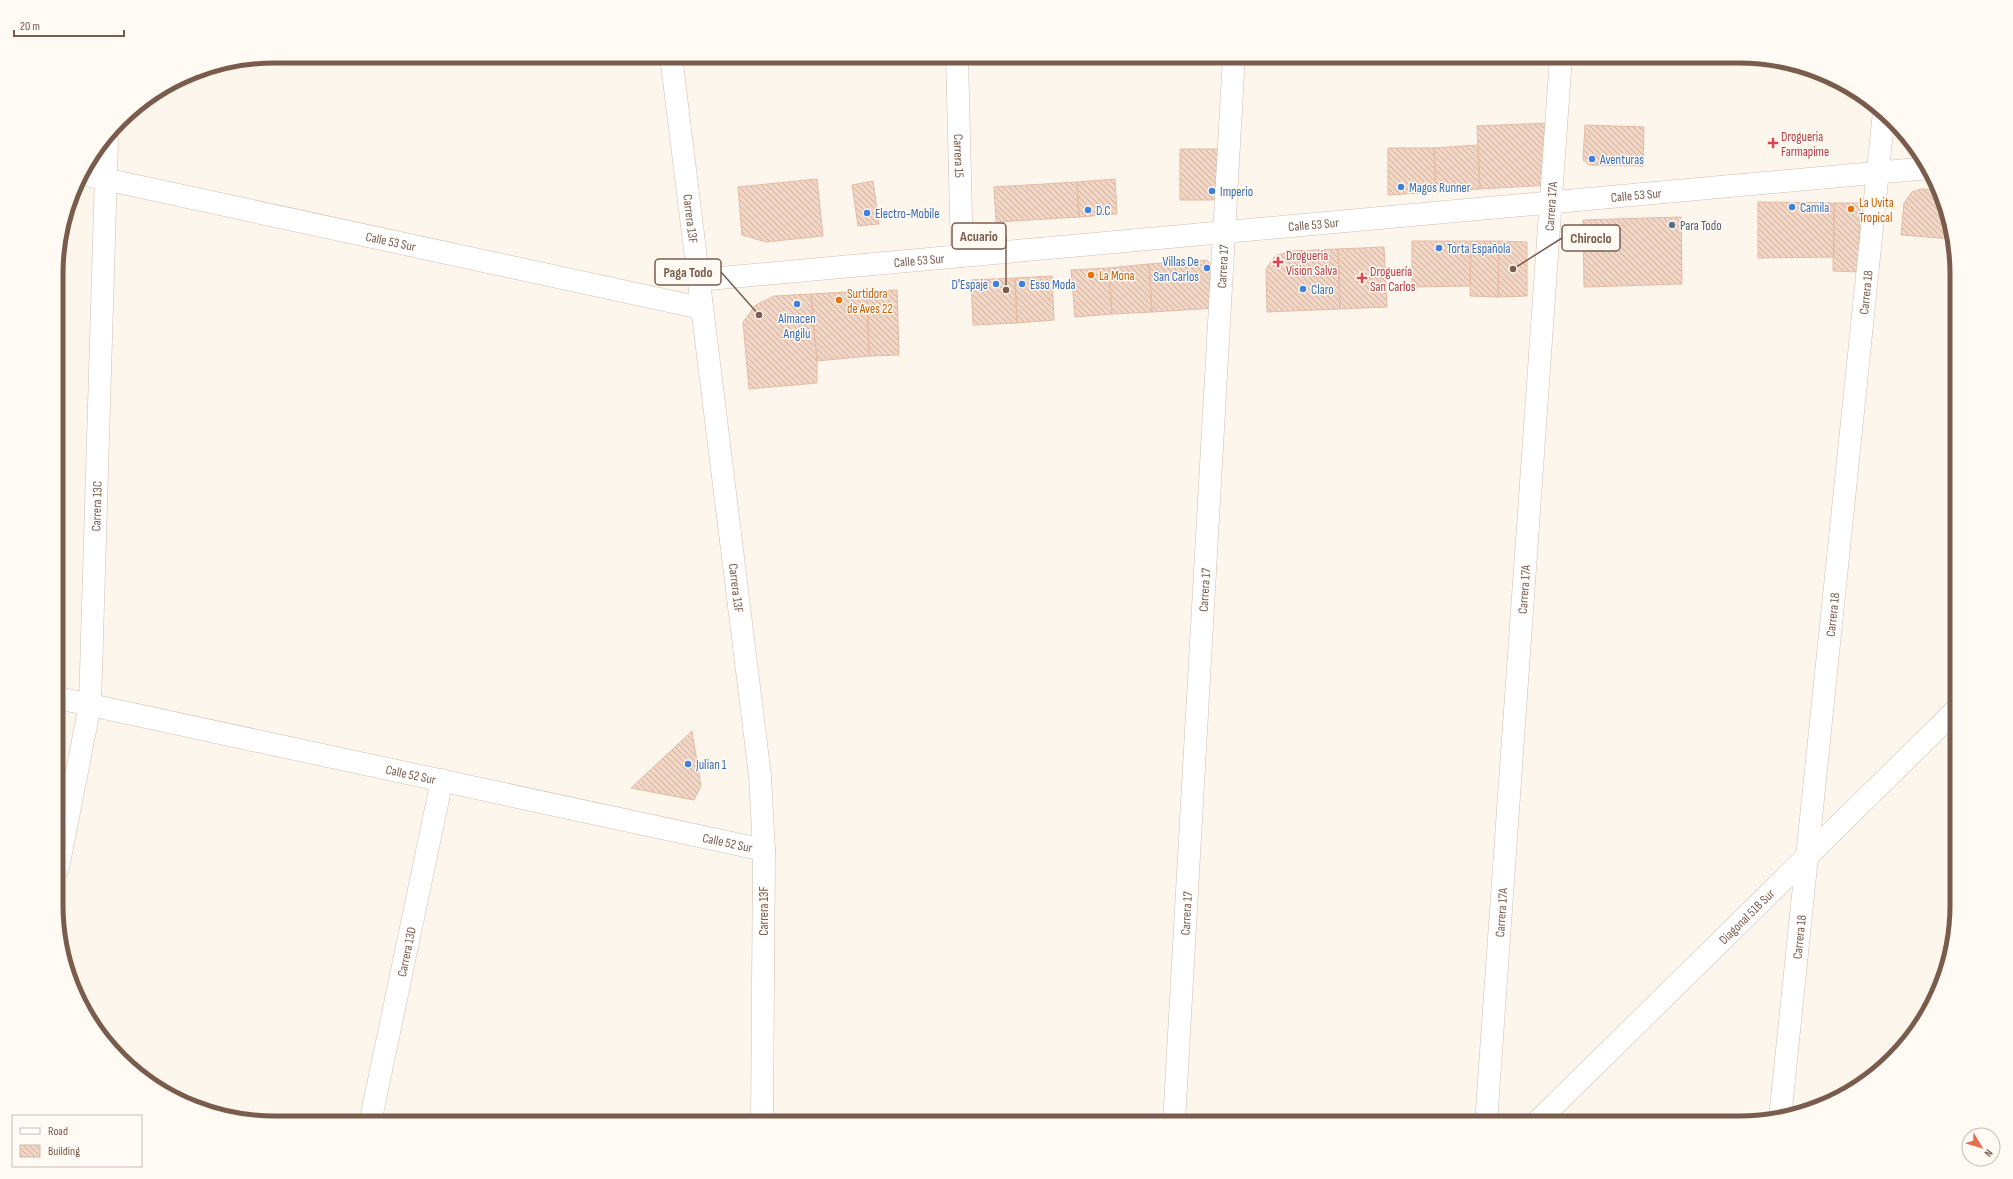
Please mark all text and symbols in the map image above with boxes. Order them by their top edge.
scale bar [14,12,124,38]
text: 20 m [20,19,40,34]
place label: Drogueria Farmapime [1781,129,1829,160]
street label: Carrera 15 [950,134,967,178]
marker: Drogueria Farmapime [1768,138,1778,148]
place label: Aventuras [1599,152,1644,168]
marker: Aventuras [1587,154,1597,164]
place label: Magos Runner [1409,180,1471,196]
street label: Carrera 17A [1542,181,1561,231]
marker: Magos Runner [1396,182,1406,192]
place label: Imperio [1220,184,1253,200]
street label: Calle 53 Sur [1610,185,1662,206]
marker: Imperio [1207,186,1217,196]
street label: Carrera 13F [679,193,701,244]
place label: La Uvita Tropical [1859,195,1894,226]
place label: Camila [1800,200,1829,216]
marker: Camila [1787,202,1797,212]
place label: D.C [1096,203,1111,219]
marker: La Uvita Tropical [1846,204,1856,214]
marker: D.C [1083,205,1093,215]
place label: Electro-Mobile [875,206,939,222]
marker: Electro-Mobile [862,208,872,218]
street label: Calle 53 Sur [1288,215,1340,235]
place label: Para Todo [1680,218,1722,234]
marker: Para Todo [1667,220,1677,230]
callout: Acuario [952,223,1006,249]
callout: Chiroclo [1562,225,1620,251]
text: Acuario [959,228,998,245]
street label: Calle 53 Sur [364,229,417,255]
text: Chiroclo [1570,230,1612,247]
place label: Torta Española [1447,241,1510,257]
street label: Carrera 17 [1214,243,1232,289]
marker: Torta Española [1434,243,1444,253]
place label: Drogueria Vision Salva [1286,248,1337,279]
street label: Calle 53 Sur [893,251,945,271]
place label: Villas De San Carlos [1153,254,1199,285]
marker: Drogueria Vision Salva [1273,257,1283,267]
callout: Paga Todo [655,259,721,285]
marker: Villas De San Carlos [1202,263,1212,273]
text: Paga Todo [663,264,713,281]
place label: Droguería San Carlos [1370,264,1416,295]
place label: La Mona [1099,268,1135,284]
street label: Carrera 18 [1856,269,1877,315]
marker: La Mona [1086,270,1096,280]
marker: Droguería San Carlos [1357,273,1367,283]
place label: D'Espaje [952,277,988,293]
place label: Esso Moda [1030,277,1076,293]
marker: D'Espaje [991,279,1001,289]
marker: Esso Moda [1017,279,1027,289]
place label: Claro [1311,282,1334,298]
marker: Claro [1298,284,1308,294]
place label: Surtidora de Aves 22 [847,286,893,317]
marker: Surtidora de Aves 22 [834,295,844,305]
marker: Almacen Angilu [792,299,802,309]
place label: Almacen Angilu [777,311,816,342]
street label: Carrera 13C [88,481,106,532]
street label: Carrera 13F [725,563,747,614]
street label: Carrera 17A [1515,564,1534,615]
street label: Carrera 17 [1196,567,1214,612]
street label: Carrera 18 [1823,592,1843,638]
place label: Julian 1 [695,757,727,773]
marker: Julian 1 [683,759,693,769]
street label: Calle 52 Sur [384,762,437,788]
street label: Calle 52 Sur [701,830,754,856]
street label: Carrera 13F [756,886,772,936]
street label: Diagonal 51B Sur [1716,886,1779,948]
street label: Carrera 17A [1492,887,1512,938]
street label: Carrera 17 [1178,890,1196,936]
street label: Carrera 18 [1789,914,1810,960]
street label: Carrera 13D [394,926,420,978]
legend [12,1115,142,1167]
text: Road [48,1124,68,1139]
north arrow [1961,1127,2001,1167]
text: Building [48,1144,80,1159]
text: N [1981,1147,1995,1159]

